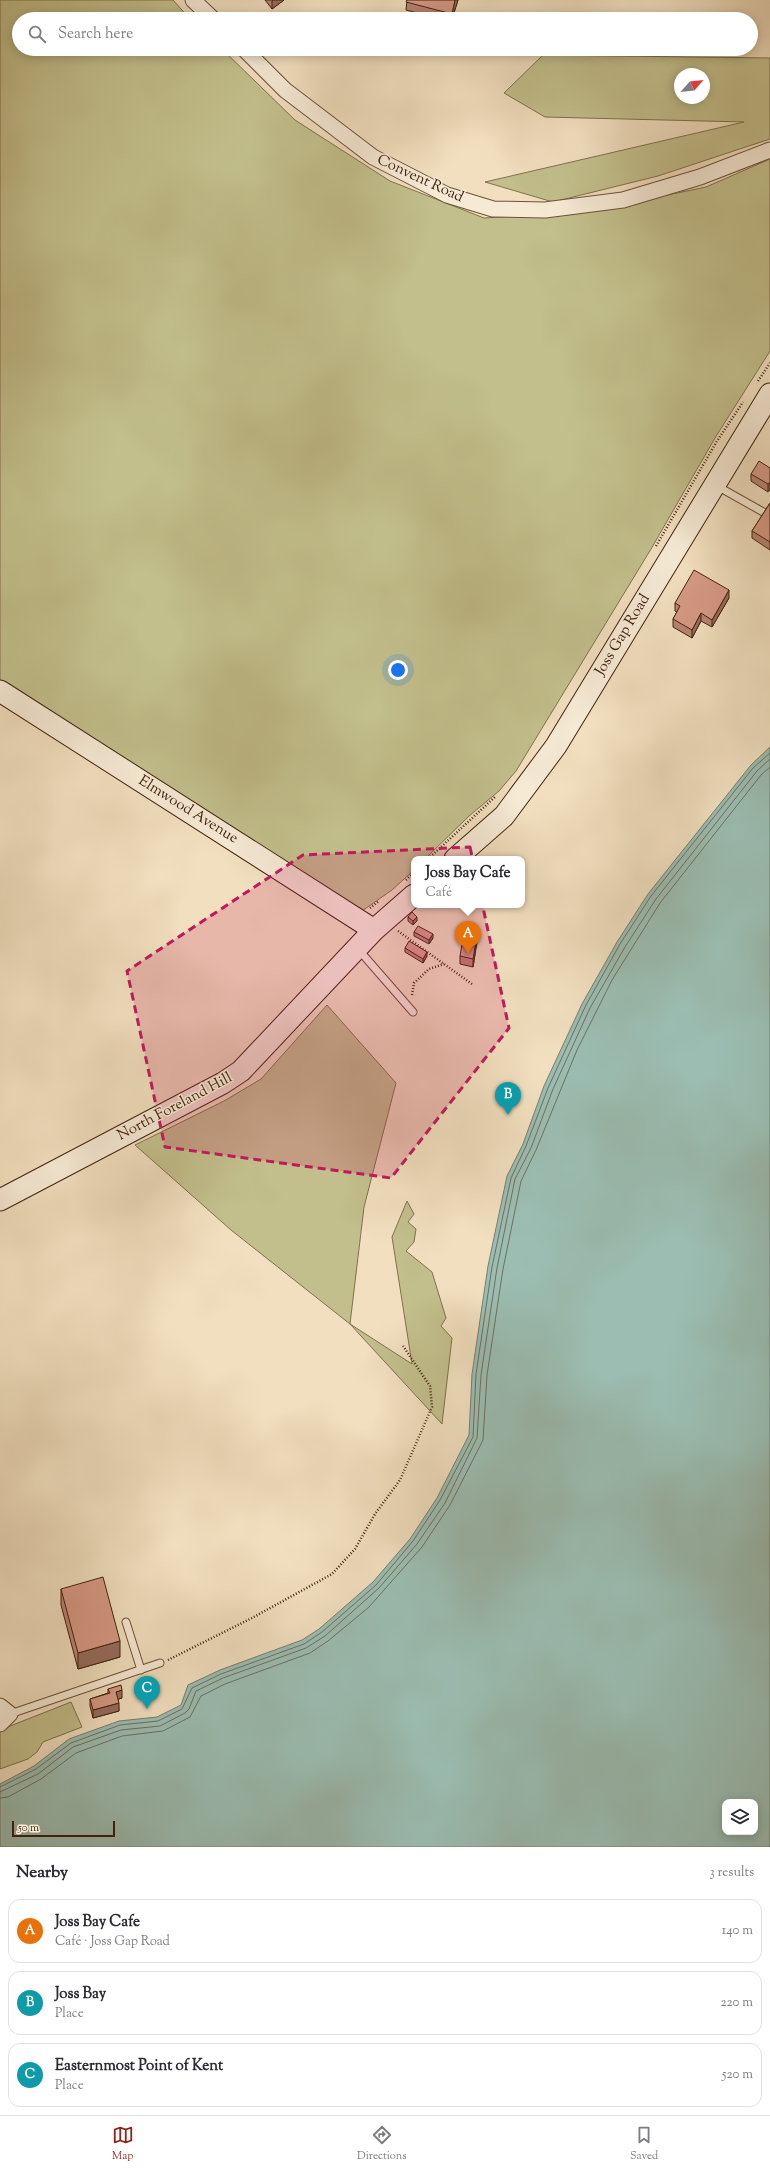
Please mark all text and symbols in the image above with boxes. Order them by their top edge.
search box [12,12,758,56]
icon: search [26,23,48,45]
text: Search here [58,24,133,45]
north arrow [674,68,710,104]
street label: Convent Road [373,150,467,208]
street label: Joss Gap Road [590,590,656,681]
your location [388,660,408,680]
street label: Elmwood Avenue [134,771,242,849]
popup [411,856,525,908]
text: Joss Bay Cafe [425,863,511,884]
text: Café [425,884,452,902]
pin: A [455,921,481,954]
street label: North Foreland Hill [114,1068,236,1146]
pin: B [495,1082,521,1115]
pin: C [134,1676,160,1709]
map controls [722,1799,758,1835]
button: layers [722,1799,758,1835]
scale bar [12,1819,115,1838]
text: 50 m [18,1820,39,1836]
text: Nearby [16,1861,68,1885]
text: 3 results [709,1864,754,1882]
text: Joss Bay Cafe [55,1912,140,1933]
text: A [25,1922,35,1940]
text: 140 m [722,1922,753,1940]
text: Café · Joss Gap Road [55,1933,170,1951]
text: Joss Bay [55,1984,106,2005]
text: B [26,1994,34,2012]
text: 220 m [720,1994,753,2012]
text: Place [55,2005,84,2023]
text: Easternmost Point of Kent [55,2056,223,2077]
text: C [25,2066,35,2084]
text: 520 m [722,2066,753,2084]
text: Place [55,2077,84,2095]
tab: Map [112,2124,134,2164]
tab: Directions [357,2124,407,2164]
tab: Saved [630,2124,658,2164]

